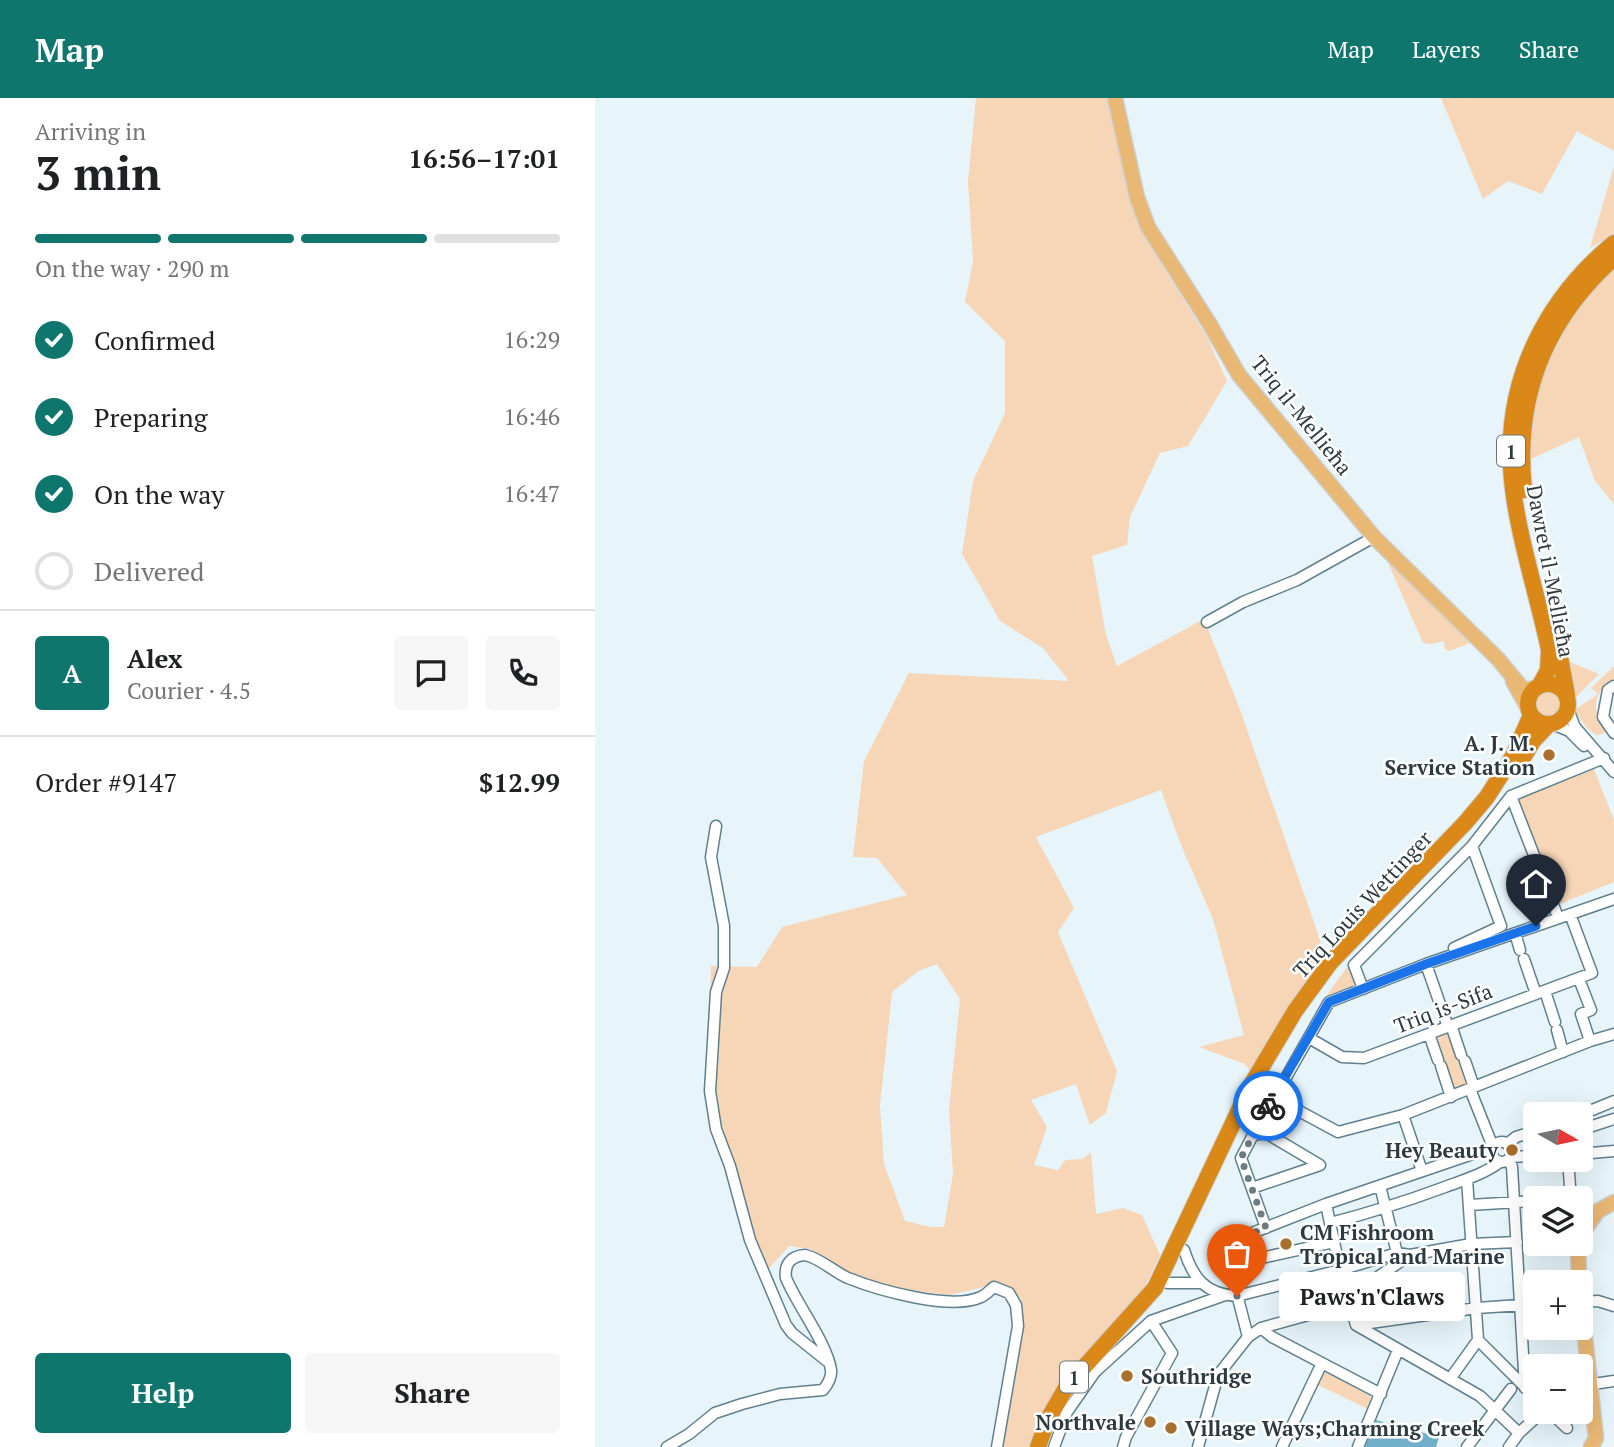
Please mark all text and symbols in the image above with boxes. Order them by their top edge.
text: Map [35,28,104,71]
text: Map [1327,33,1374,65]
text: Layers [1412,33,1481,65]
text: Share [1519,33,1579,65]
text: Arriving in [35,116,146,147]
text: 16:56–17:01 [408,141,560,175]
text: 3 min [35,142,161,203]
text: On the way · 290 m [35,253,229,284]
icon: check [35,321,73,359]
text: Confirmed [94,323,215,357]
text: 16:29 [503,324,560,355]
street label: Triq il-Mellieħa [1245,349,1359,481]
icon: check [35,398,73,436]
text: Preparing [94,400,207,434]
text: 16:46 [503,401,560,432]
road number: 1 [1497,436,1525,466]
icon: check [35,475,73,513]
text: On the way [94,477,225,511]
text: 16:47 [503,478,560,509]
street label: Dawret il-Mellieħa [1521,482,1582,660]
text: Delivered [94,554,204,588]
button: chat [394,636,468,710]
button: phone [486,636,560,710]
text: Alex [127,641,183,675]
text: A [63,656,81,690]
text: Courier · 4.5 [127,675,251,706]
place label: A. J. M. Service Station [1385,729,1535,781]
marker: A. J. M. Service Station [1541,747,1557,763]
text: Order #9147 [35,765,177,799]
text: $12.99 [479,765,560,799]
street label: Triq Louis Wettinger [1286,824,1438,984]
pin [1506,854,1566,926]
icon: home [1517,865,1555,903]
street label: Triq is-Sifa [1390,976,1496,1040]
courier [1233,1071,1303,1141]
icon: bike [1249,1087,1287,1125]
north arrow [1523,1102,1593,1172]
map controls [1523,1102,1593,1424]
place label: Hey Beauty [1385,1136,1499,1164]
marker: Hey Beauty [1504,1142,1520,1158]
button: layers [1523,1186,1593,1256]
place label: CM Fishroom Tropical and Marine [1300,1218,1505,1270]
pin [1207,1224,1267,1296]
icon: bag [1218,1235,1256,1273]
marker: CM Fishroom Tropical and Marine [1278,1236,1294,1252]
button: + [1523,1270,1593,1340]
callout: Paws'n'Claws [1279,1272,1465,1320]
text: Paws'n'Claws [1300,1281,1444,1312]
button: Help [35,1353,291,1433]
button: Share [305,1353,560,1433]
button: − [1523,1354,1593,1424]
road number: 1 [1060,1362,1088,1392]
place label: Southridge [1141,1362,1252,1390]
marker: Southridge [1119,1368,1135,1384]
place label: Northvale [1035,1408,1136,1436]
marker: Northvale [1142,1414,1158,1430]
place label: Village Ways;Charming Creek [1185,1414,1485,1442]
marker: Village Ways;Charming Creek [1163,1420,1179,1436]

